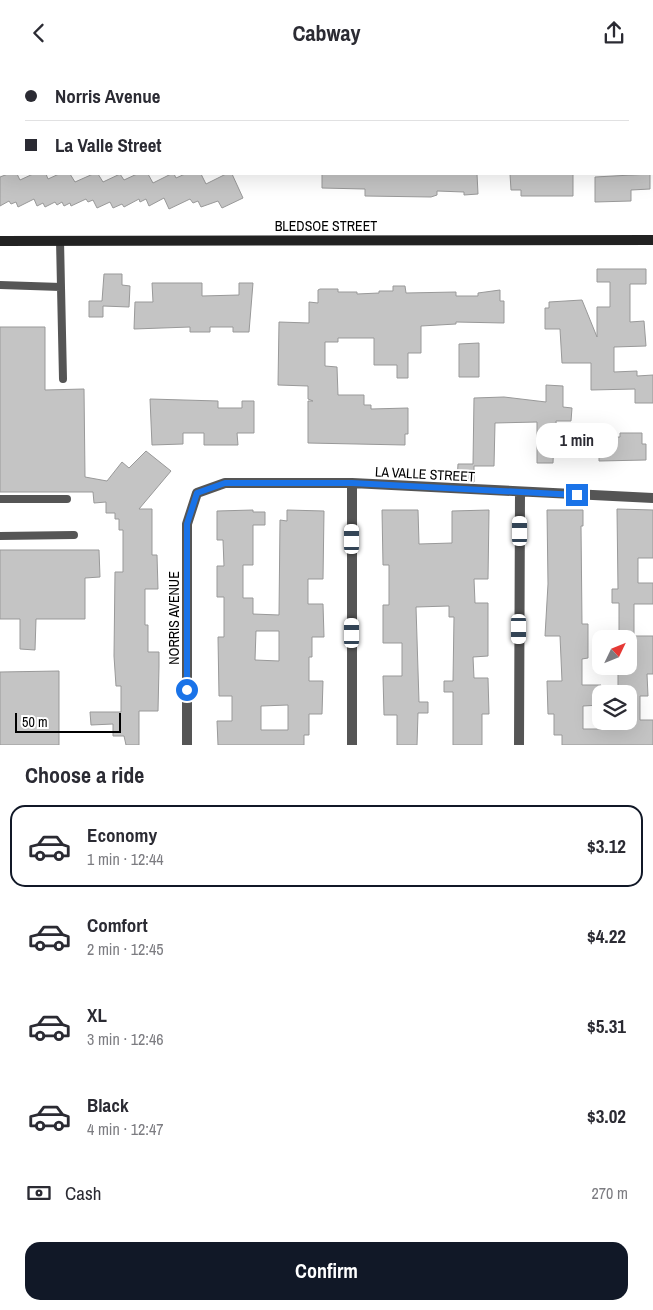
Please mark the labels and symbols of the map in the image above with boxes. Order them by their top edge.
street label: BLEDSOE STREET [275,217,377,235]
callout: 1 min [536,423,618,457]
street label: LA VALLE STREET [375,462,475,486]
route end [566,484,588,506]
car [512,516,527,546]
car [344,524,359,554]
street label: NORRIS AVENUE [165,571,183,665]
car [511,614,526,644]
car [344,618,359,648]
north arrow [592,630,638,675]
route start [176,679,198,701]
scale bar [15,710,121,733]

